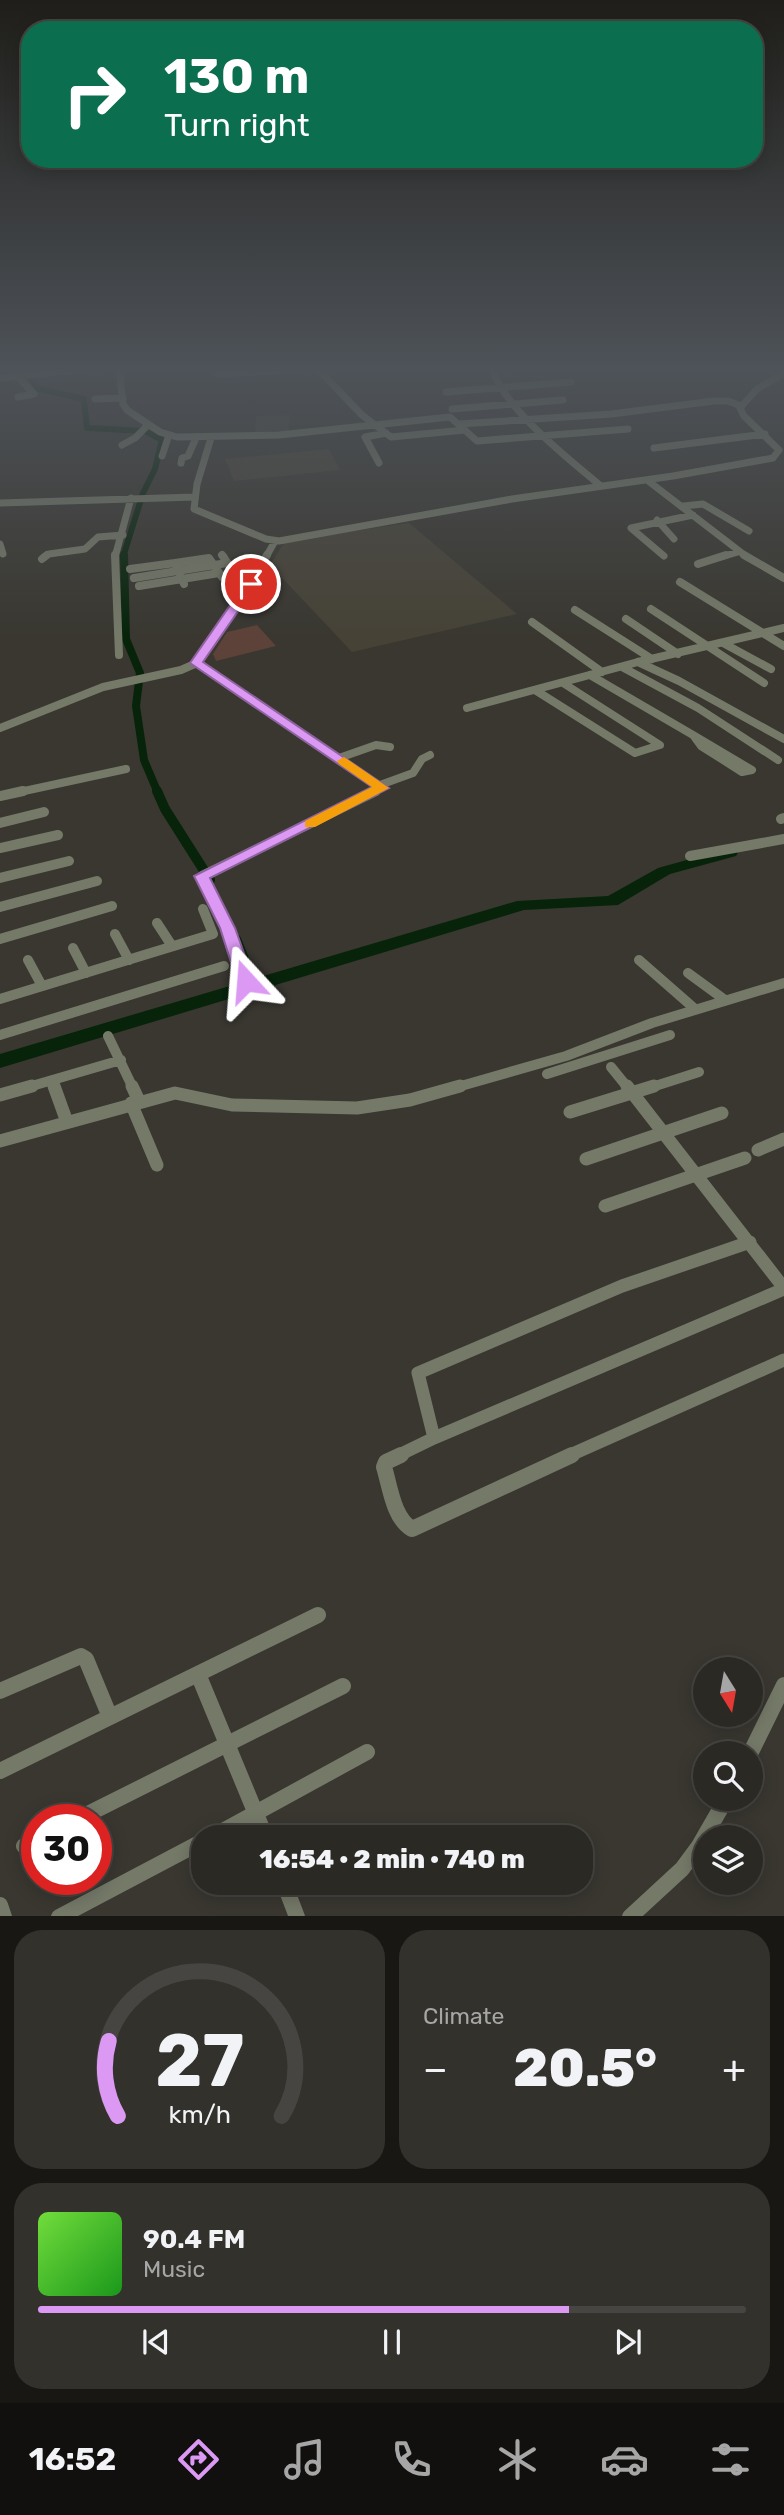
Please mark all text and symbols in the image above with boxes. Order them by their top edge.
text: 130 m [164,47,309,105]
icon: right [49,49,140,140]
text: Turn right [164,106,309,144]
pin [221,554,281,614]
icon: arrive [232,565,270,603]
position arrow [209,944,283,1018]
north arrow [693,1657,763,1727]
map controls [693,1657,763,1895]
button: search [693,1741,763,1811]
speed limit sign: 30 [21,1804,112,1895]
button: layers [693,1825,763,1895]
text: 16:54 · 2 min · 740 m [259,1844,525,1875]
text: Climate [423,2002,504,2030]
text: 27 [155,2018,244,2104]
text: 20.5° [513,2037,657,2099]
text: − [423,2046,448,2092]
text: + [722,2046,746,2092]
text: km/h [168,2099,231,2128]
text: 90.4 FM [143,2224,245,2255]
text: Music [143,2255,205,2283]
icon: previous [137,2323,175,2361]
icon: pause [373,2323,411,2361]
icon: next [609,2323,647,2361]
icon: directions [174,2435,223,2484]
icon: music [280,2435,329,2484]
icon: phone [387,2435,436,2484]
icon: climate [493,2435,542,2484]
icon: car [600,2435,649,2484]
icon: filters [706,2435,755,2484]
text: 16:52 [29,2440,116,2478]

